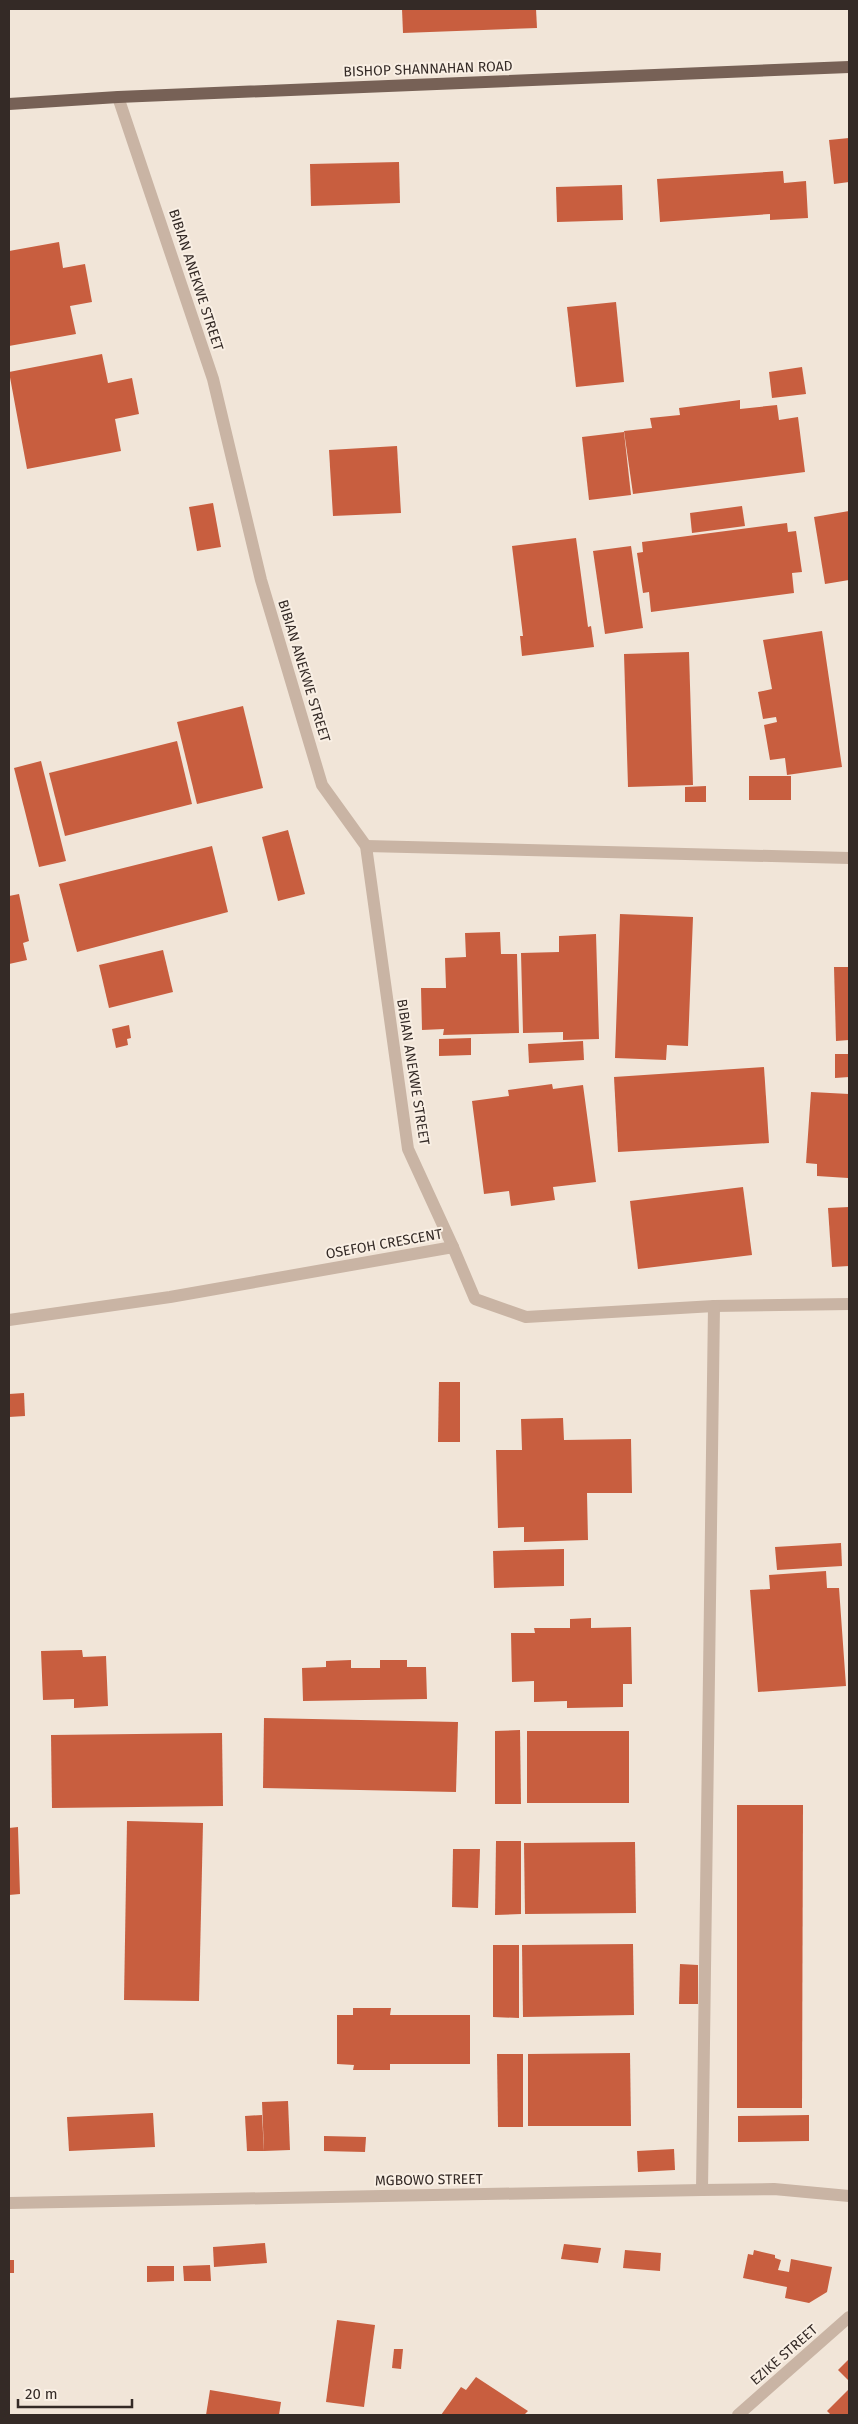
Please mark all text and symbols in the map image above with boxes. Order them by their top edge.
street label: BISHOP SHANNAHAN ROAD [343,58,513,80]
street label: BIBIAN ANEKWE STREET [165,207,227,354]
street label: BIBIAN ANEKWE STREET [274,598,334,745]
street label: BIBIAN ANEKWE STREET [393,998,433,1147]
street label: OSEFOH CRESCENT [325,1225,444,1263]
street label: MGBOWO STREET [375,2171,484,2189]
street label: EZIKE STREET [747,2321,822,2389]
scale bar [18,2376,131,2408]
text: 20 m [25,2385,58,2403]

